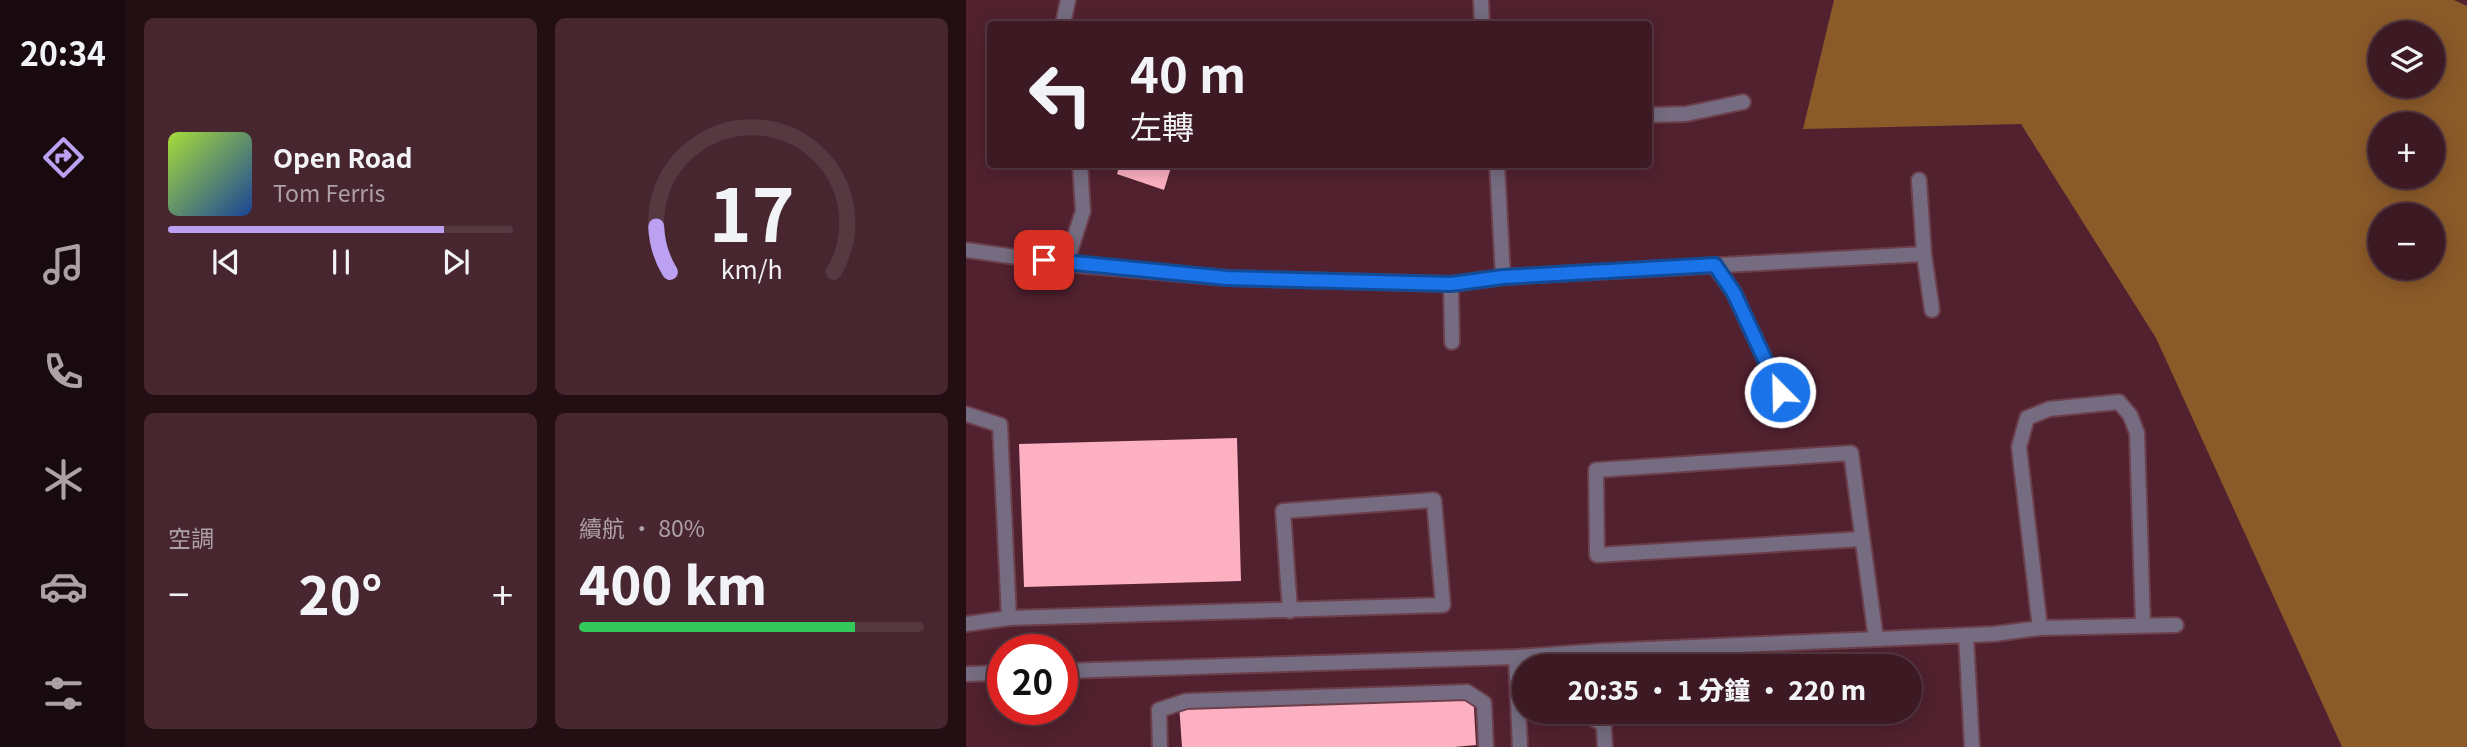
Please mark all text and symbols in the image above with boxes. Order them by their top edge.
map controls [2368,21,2445,280]
button: layers [2368,21,2445,98]
text: 20:34 [20,29,106,75]
text: 40 m [1130,36,1246,107]
icon: left [1015,49,1106,140]
text: 左轉 [1130,102,1194,148]
button: + [2368,112,2445,189]
icon: directions [39,133,88,182]
text: Open Road [273,138,413,175]
text: 17 [709,159,794,264]
text: Tom Ferris [273,175,385,209]
button: − [2368,203,2445,280]
pin [1014,230,1074,290]
icon: music [39,240,88,289]
icon: arrive [1025,241,1063,279]
icon: previous [207,243,245,281]
icon: pause [322,243,360,281]
icon: next [437,243,475,281]
text: km/h [721,250,782,286]
icon: phone [39,347,88,396]
position arrow [1743,355,1817,429]
icon: climate [39,455,88,504]
text: 續航 · 80% [579,510,705,544]
text: 空調 [168,520,214,554]
text: 400 km [579,545,767,620]
text: 20° [299,555,382,630]
icon: car [39,562,88,611]
text: − [168,565,189,620]
text: + [492,565,513,620]
speed limit sign: 20 [987,634,1078,725]
icon: filters [39,669,88,718]
text: 20:35 · 1 分鐘 · 220 m [1568,670,1866,707]

